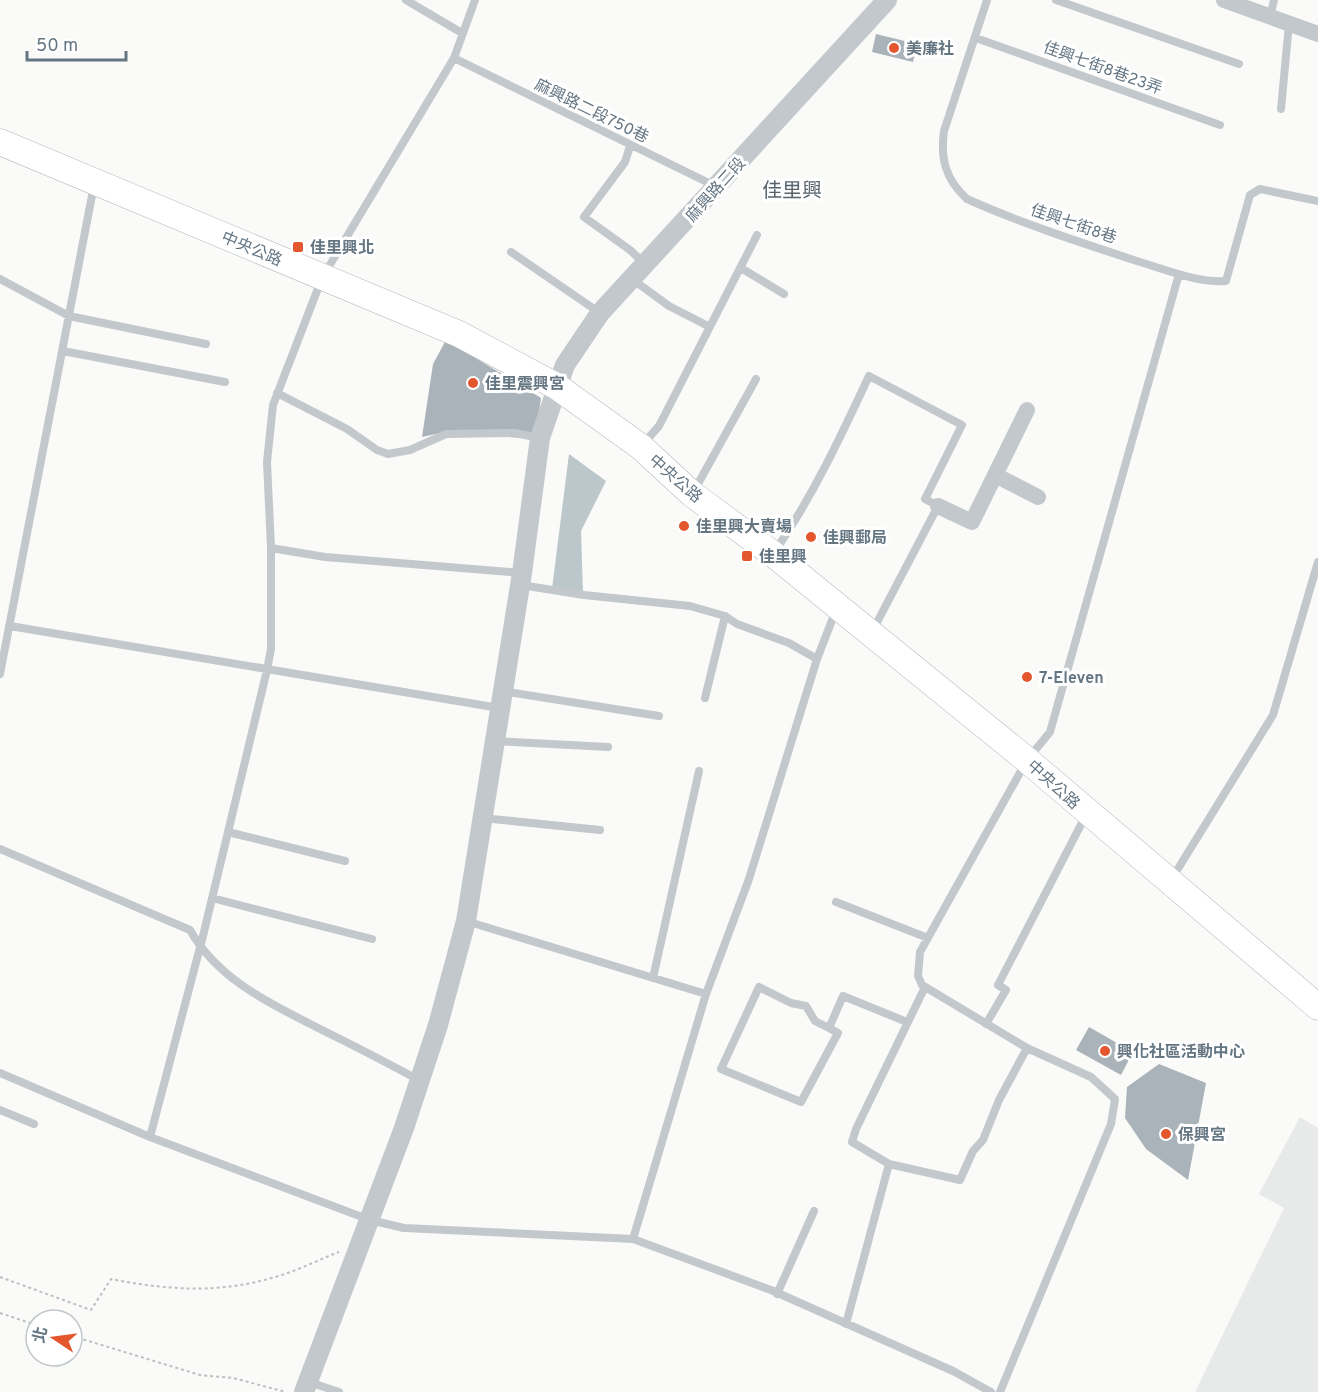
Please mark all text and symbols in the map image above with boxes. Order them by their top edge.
scale bar [27,24,126,62]
text: 50 m [36,35,78,58]
street label: 佳興七街8巷23弄 [1040,38,1165,100]
place label: 美廉社 [906,39,954,60]
marker: 美廉社 [887,41,901,55]
street label: 麻興路二段750巷 [531,76,651,148]
street label: 麻興路二段 [682,154,751,227]
district label: 佳里興 [762,179,822,205]
street label: 佳興七街8巷 [1028,201,1119,249]
street label: 中央公路 [218,228,285,272]
place label: 佳里興北 [310,239,374,259]
marker: 佳里興北 [291,240,305,254]
place label: 佳里震興宮 [485,375,565,395]
marker: 佳里震興宮 [466,376,480,390]
street label: 中央公路 [644,451,705,508]
place label: 佳里興大賣場 [696,518,792,538]
marker: 佳里興大賣場 [677,519,691,533]
place label: 佳興郵局 [823,529,887,549]
marker: 佳興郵局 [804,530,818,544]
place label: 佳里興 [759,548,807,568]
marker: 佳里興 [740,549,754,563]
place label: 7-Eleven [1039,669,1104,689]
marker: 7-Eleven [1020,670,1034,684]
street label: 中央公路 [1022,757,1083,814]
place label: 興化社區活動中心 [1117,1042,1245,1063]
marker: 興化社區活動中心 [1098,1044,1112,1058]
place label: 保興宮 [1178,1126,1226,1146]
marker: 保興宮 [1159,1127,1173,1141]
north arrow [24,1308,84,1368]
text: 北 [30,1325,53,1345]

